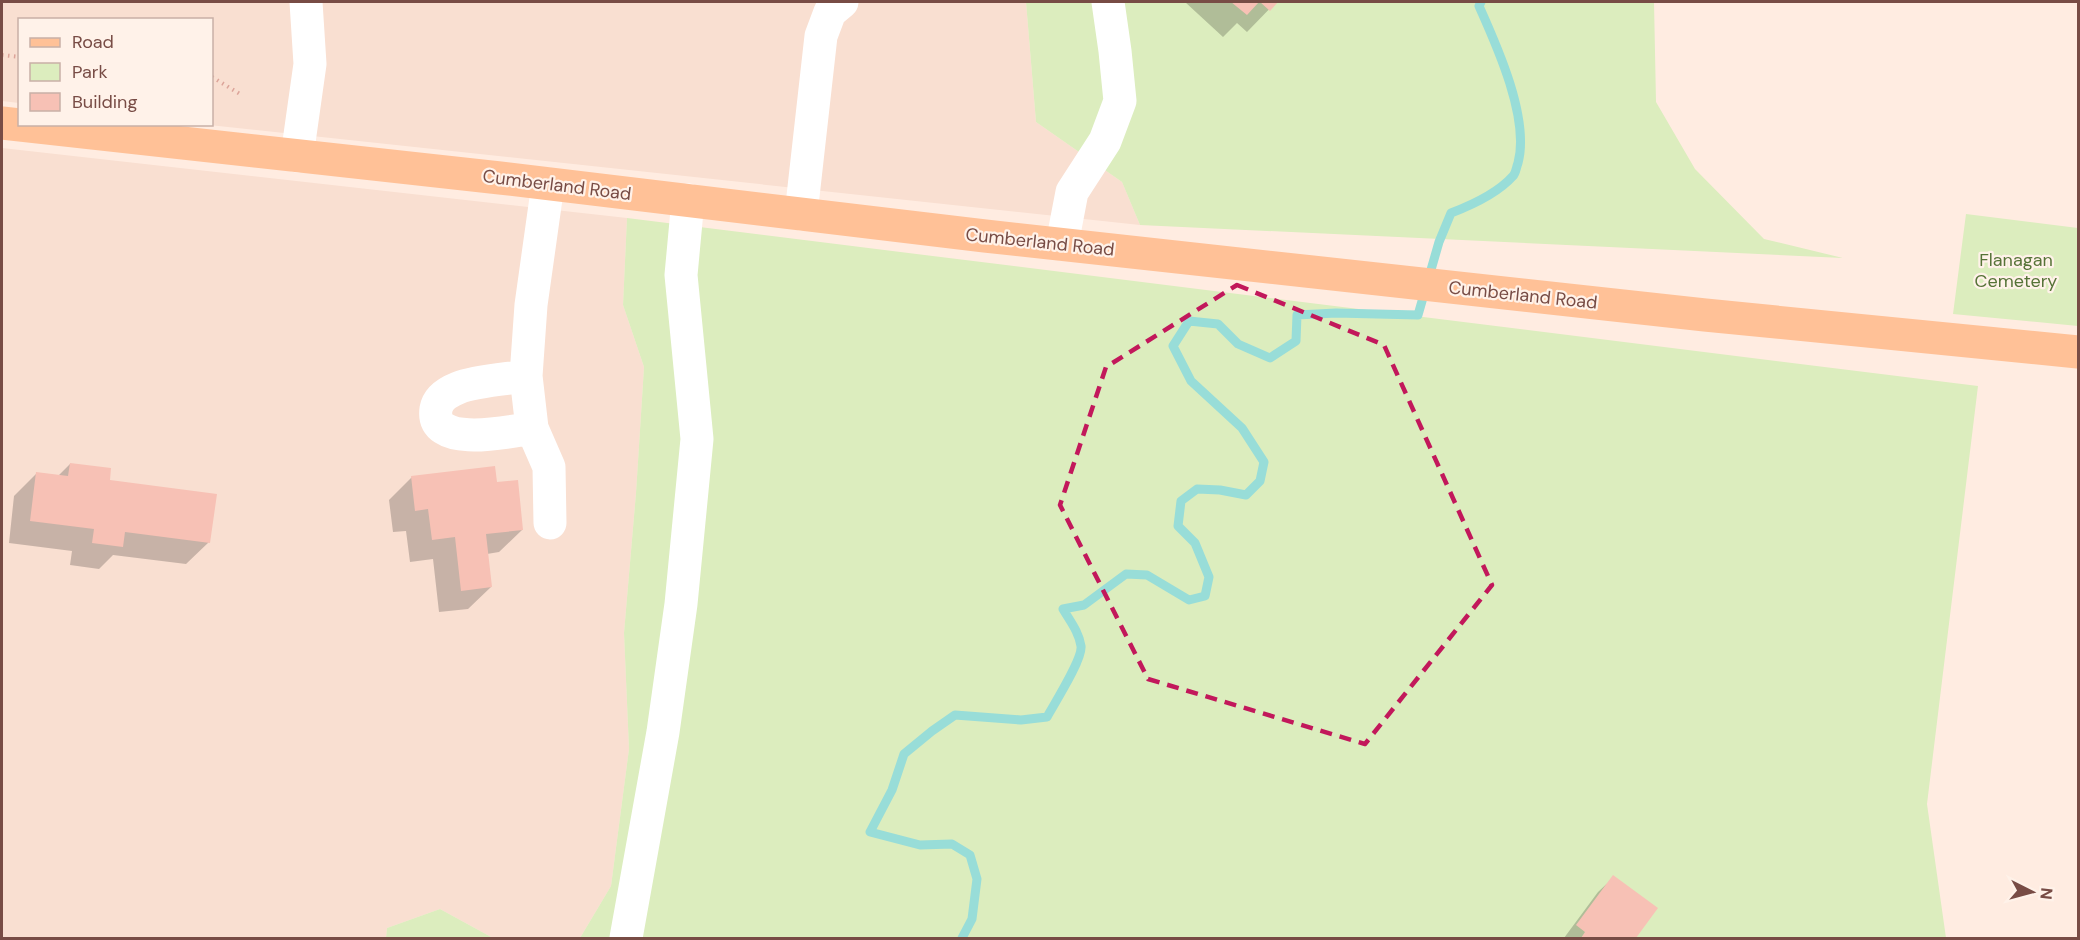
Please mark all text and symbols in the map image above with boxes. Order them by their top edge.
legend [18,18,213,126]
text: Road [72,30,114,54]
text: Park [72,60,108,84]
text: Building [72,90,137,114]
street label: Cumberland Road [481,164,633,206]
street label: Cumberland Road [964,222,1116,262]
park label: Flanagan Cemetery [1975,248,2057,293]
street label: Cumberland Road [1447,275,1599,315]
north arrow [2002,862,2062,922]
text: N [2035,887,2057,900]

